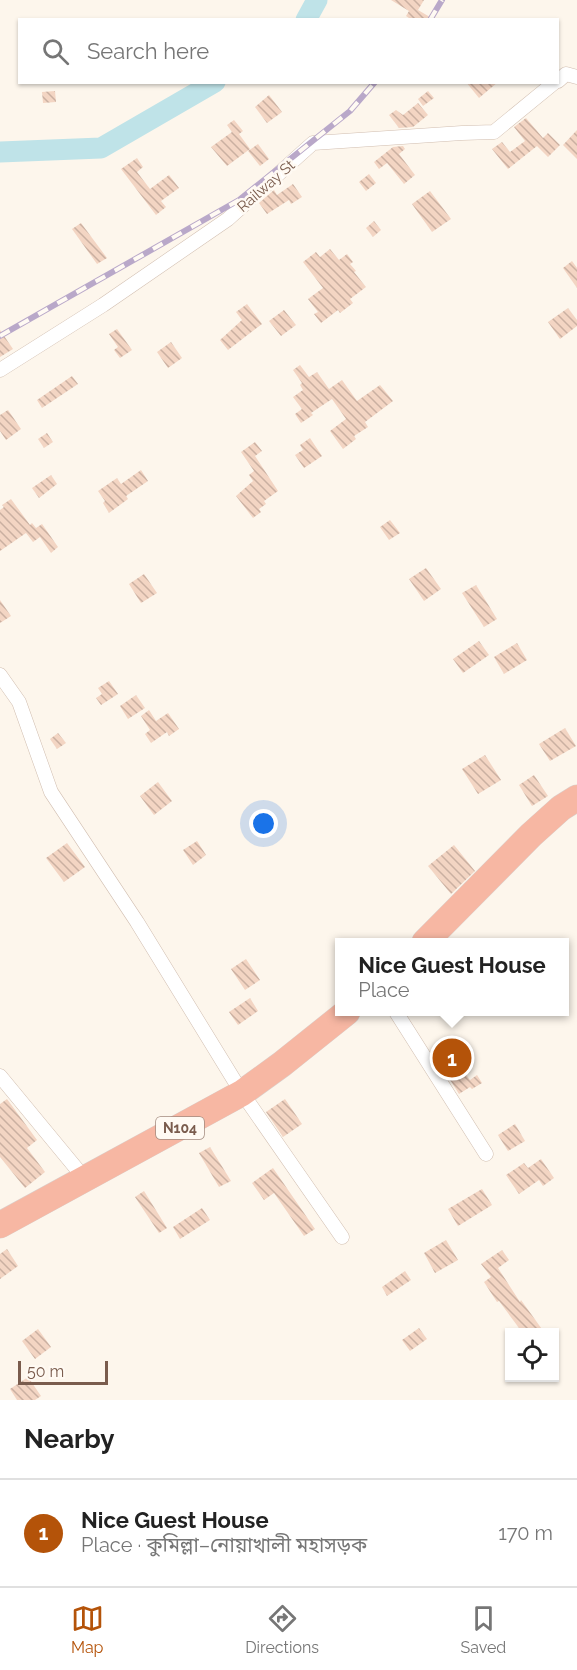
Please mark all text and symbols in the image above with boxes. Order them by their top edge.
search box [18,18,559,84]
icon: search [39,35,72,68]
text: Search here [87,38,209,64]
street label: Railway St [234,156,298,216]
your location [249,809,278,838]
popup [335,938,569,1016]
text: Nice Guest House [358,952,546,978]
text: Place [358,978,410,1002]
pin: 1 [432,1036,472,1080]
road number: N104 [156,1117,204,1139]
map controls [505,1328,559,1382]
button: locate [505,1328,559,1382]
scale bar [18,1358,108,1386]
text: 50 m [27,1362,64,1381]
text: Nearby [24,1424,114,1454]
text: Nice Guest House [81,1507,269,1533]
text: 1 [39,1521,48,1545]
text: 170 m [498,1521,553,1545]
text: Place · কুমিল্লা–নোয়াখালী মহাসড়ক [81,1533,367,1557]
tab: Map [71,1602,104,1657]
tab: Directions [245,1602,319,1657]
tab: Saved [460,1602,506,1657]

